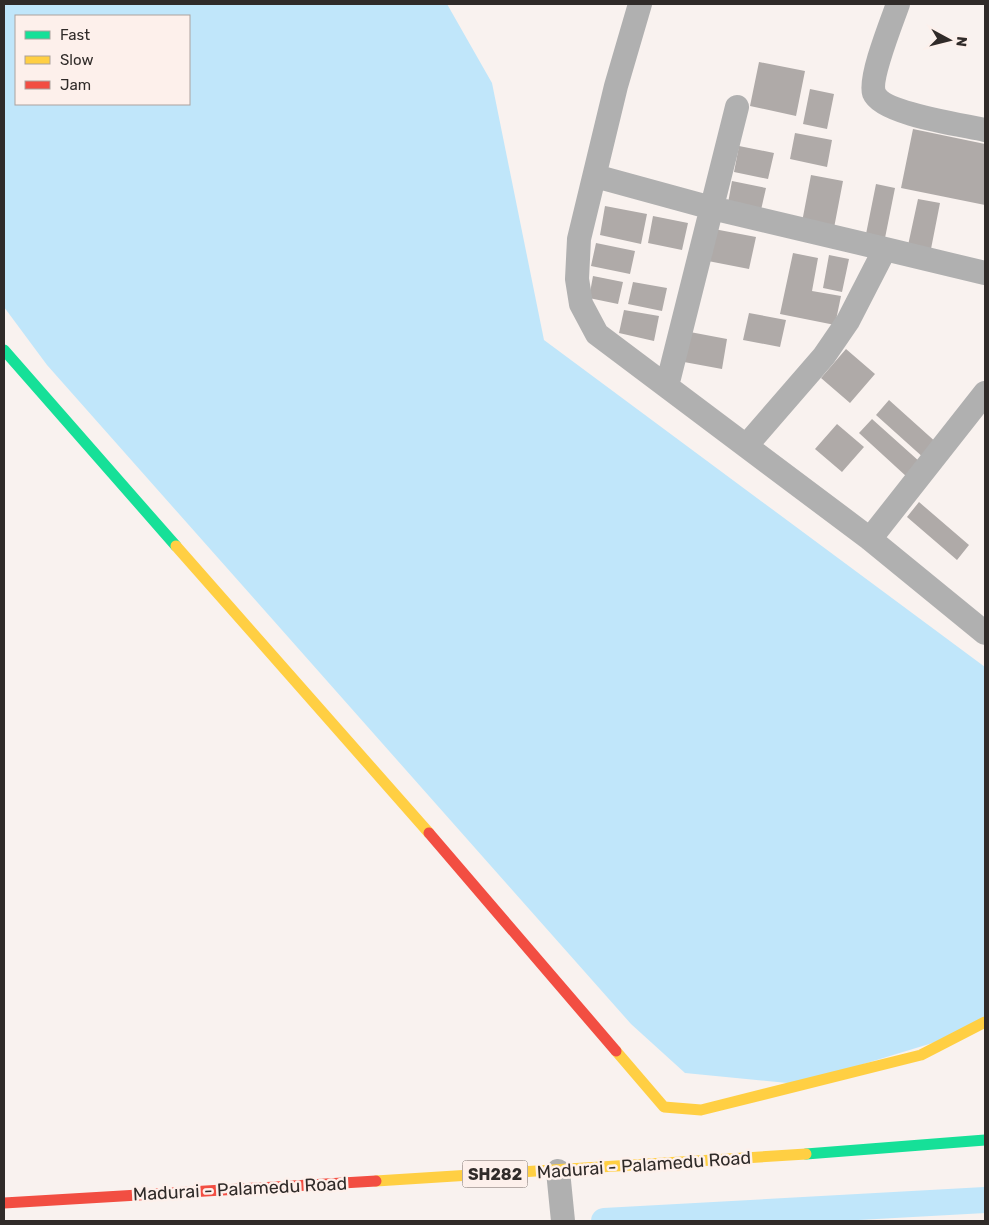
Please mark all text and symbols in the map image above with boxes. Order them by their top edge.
legend [15,15,190,105]
north arrow [924,15,974,65]
text: Fast [60,26,90,44]
text: N [952,35,970,48]
text: Slow [60,51,93,69]
text: Jam [60,76,91,94]
street label: Madurai - Palamedu Road [536,1147,752,1183]
road number: SH282 [462,1160,528,1188]
street label: Madurai - Palamedu Road [132,1172,348,1206]

